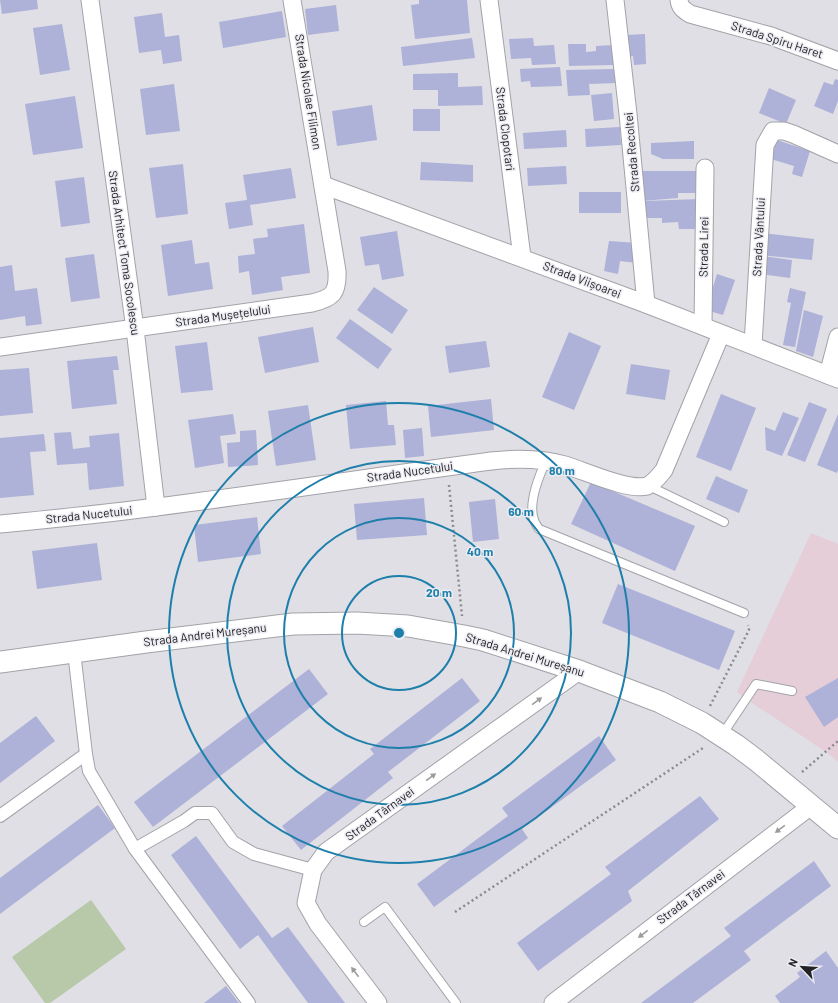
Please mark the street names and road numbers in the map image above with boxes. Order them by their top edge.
street label: Strada Spiru Haret [730,18,825,61]
street label: Strada Nicolae Filimon [293,33,325,151]
street label: Strada Clopotari [494,86,518,172]
street label: Strada Recoltei [621,112,641,192]
street label: Strada Arhitect Toma Socolescu [106,169,144,336]
street label: Strada Vântului [749,197,767,277]
street label: Strada Lirei [695,217,711,277]
street label: Strada Viișoarei [541,258,623,300]
street label: Strada Mușețelului [174,301,271,329]
street label: Strada Nucetului [366,458,454,484]
street label: Strada Nucetului [45,502,133,526]
street label: Strada Andrei Mureșanu [143,620,267,648]
street label: Strada Andrei Mureșanu [464,629,587,679]
street label: Strada Târnavei [342,784,417,843]
street label: Strada Târnavei [654,866,727,926]

